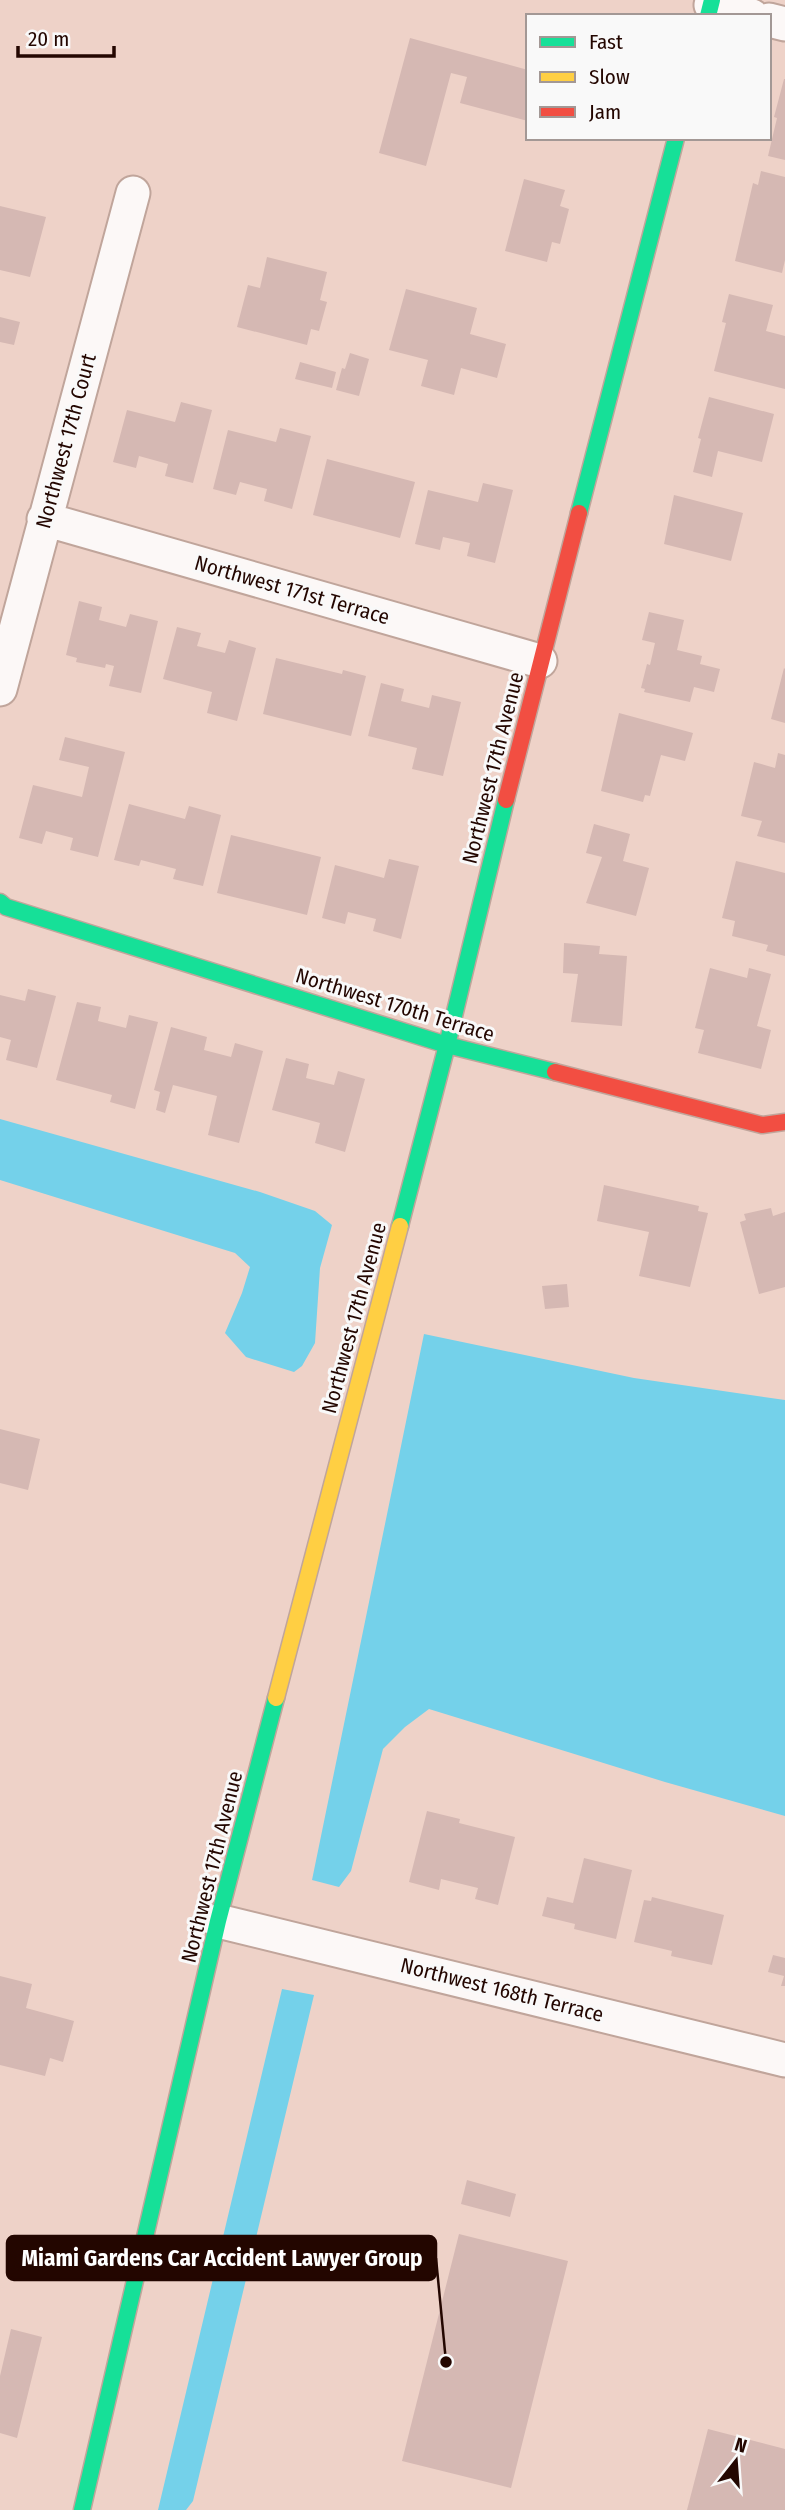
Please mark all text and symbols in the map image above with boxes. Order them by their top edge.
scale bar [18,14,114,58]
legend [526,14,771,140]
text: 20 m [28,26,69,52]
text: Fast [589,29,623,55]
text: Slow [589,64,630,90]
text: Jam [589,99,621,125]
street label: Northwest 17th Court [30,351,102,531]
street label: Northwest 171st Terrace [192,550,392,630]
street label: Northwest 17th Avenue [457,669,529,867]
street label: Northwest 170th Terrace [292,962,498,1048]
street label: Northwest 17th Avenue [316,1220,392,1416]
street label: Northwest 17th Avenue [176,1768,248,1966]
street label: Northwest 168th Terrace [398,1952,606,2028]
callout: Miami Gardens Car Accident Lawyer Group [7,2236,436,2280]
text: Miami Gardens Car Accident Lawyer Group [21,2244,423,2272]
north arrow [701,2426,771,2496]
text: N [732,2433,750,2458]

